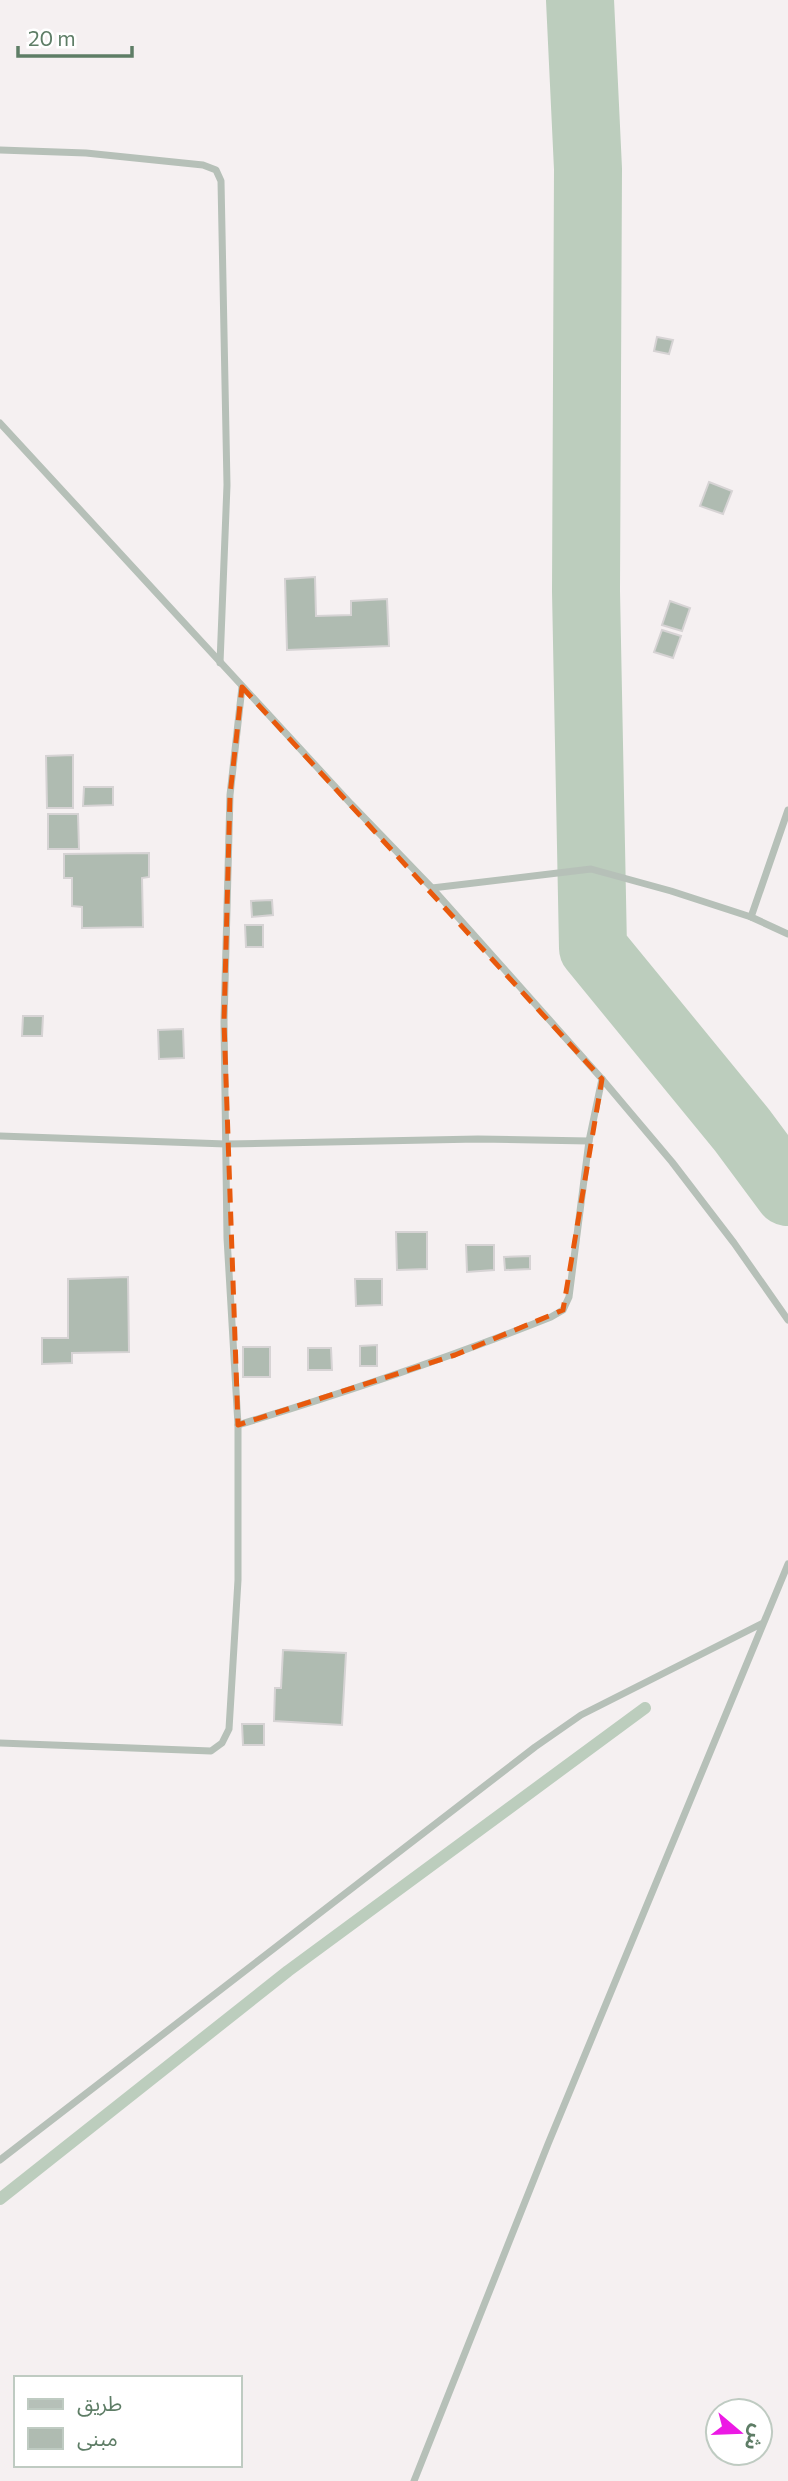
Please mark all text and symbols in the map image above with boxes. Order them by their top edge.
scale bar [18,14,131,58]
text: 20 m [28,25,76,50]
legend [14,2376,242,2467]
text: طريق [77,2390,122,2417]
north arrow [704,2397,774,2467]
text: ش [740,2422,771,2454]
text: مبنى [77,2425,118,2451]

